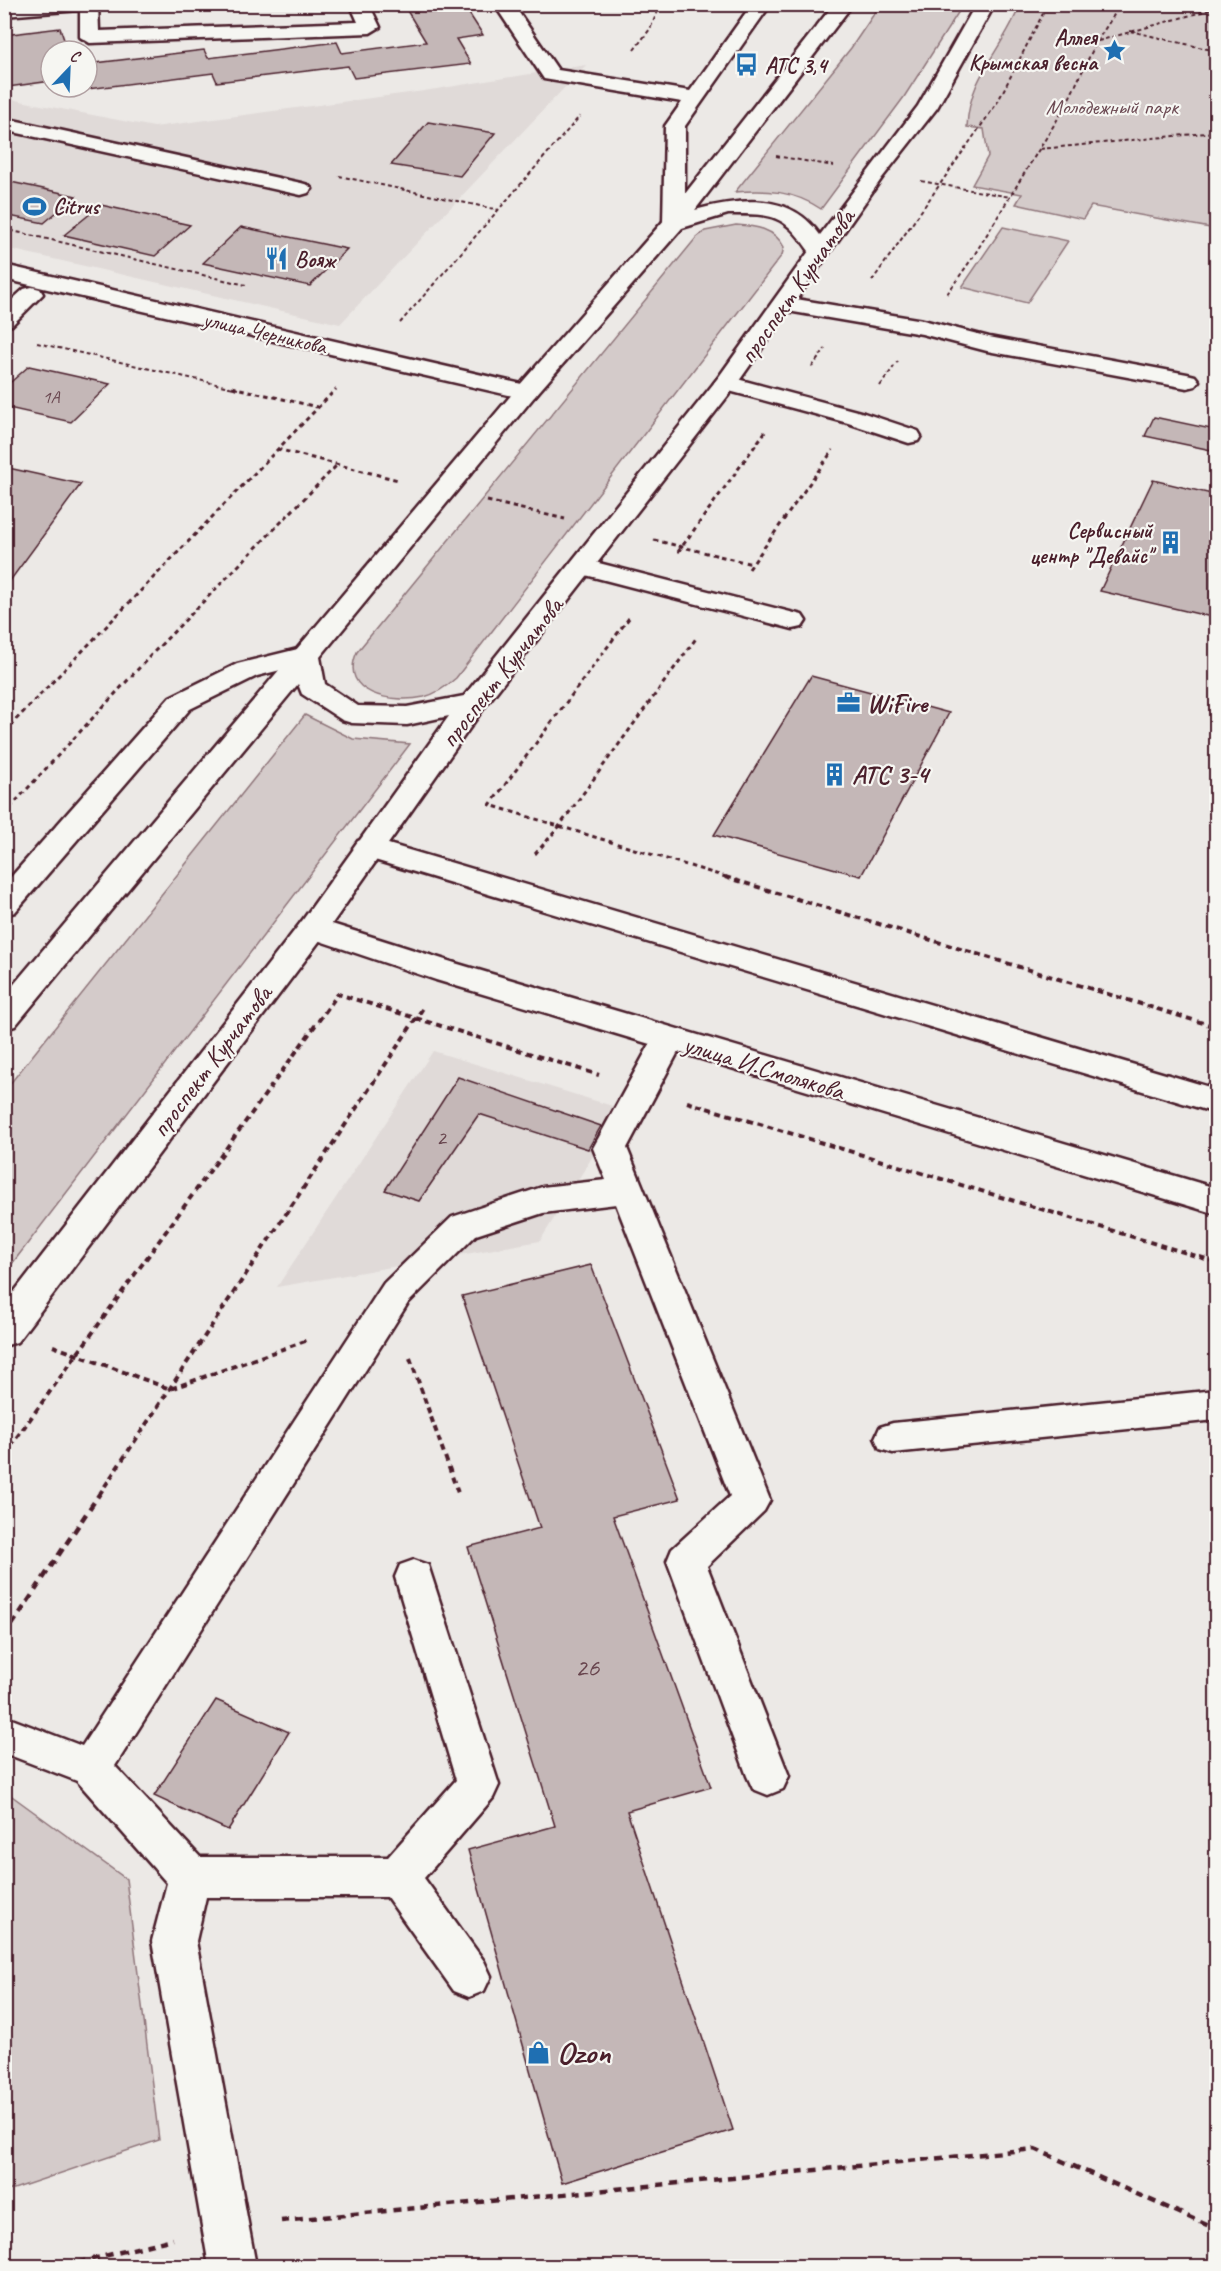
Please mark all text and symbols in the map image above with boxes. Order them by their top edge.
place label: Аллея Крымская весна [969,24,1099,77]
place icon: Аллея Крымская весна [1102,37,1128,63]
north arrow [39,39,99,99]
text: С [67,45,84,68]
bus stop icon: АТС 3,4 [734,52,760,78]
place label: АТС 3,4 [765,52,830,80]
park label: Молодежный парк [1046,93,1180,121]
sports icon: Citrus [22,193,48,219]
place label: Citrus [53,193,101,221]
street label: проспект Курчатова [731,200,863,370]
restaurant icon: Вояж [264,246,290,272]
place label: Вояж [295,246,337,274]
street label: улица Черникова [199,305,330,361]
house number: 1А [42,386,61,408]
place label: Сервисный центр "Девайс" [1030,517,1157,570]
building icon: Сервисный центр "Девайс" [1157,530,1183,556]
street label: проспект Курчатова [432,589,572,754]
place label: WiFire [867,687,929,720]
office icon: WiFire [836,690,862,716]
place label: АТС 3-4 [852,758,931,791]
building icon: АТС 3-4 [821,761,847,787]
street label: проспект Курчатова [144,977,281,1144]
street label: улица И.Смолякова [678,1027,850,1108]
house number: 2 [436,1124,448,1152]
house number: 26 [575,1650,600,1684]
place label: Ozon [557,2032,612,2073]
shop icon: Ozon [526,2039,552,2065]

